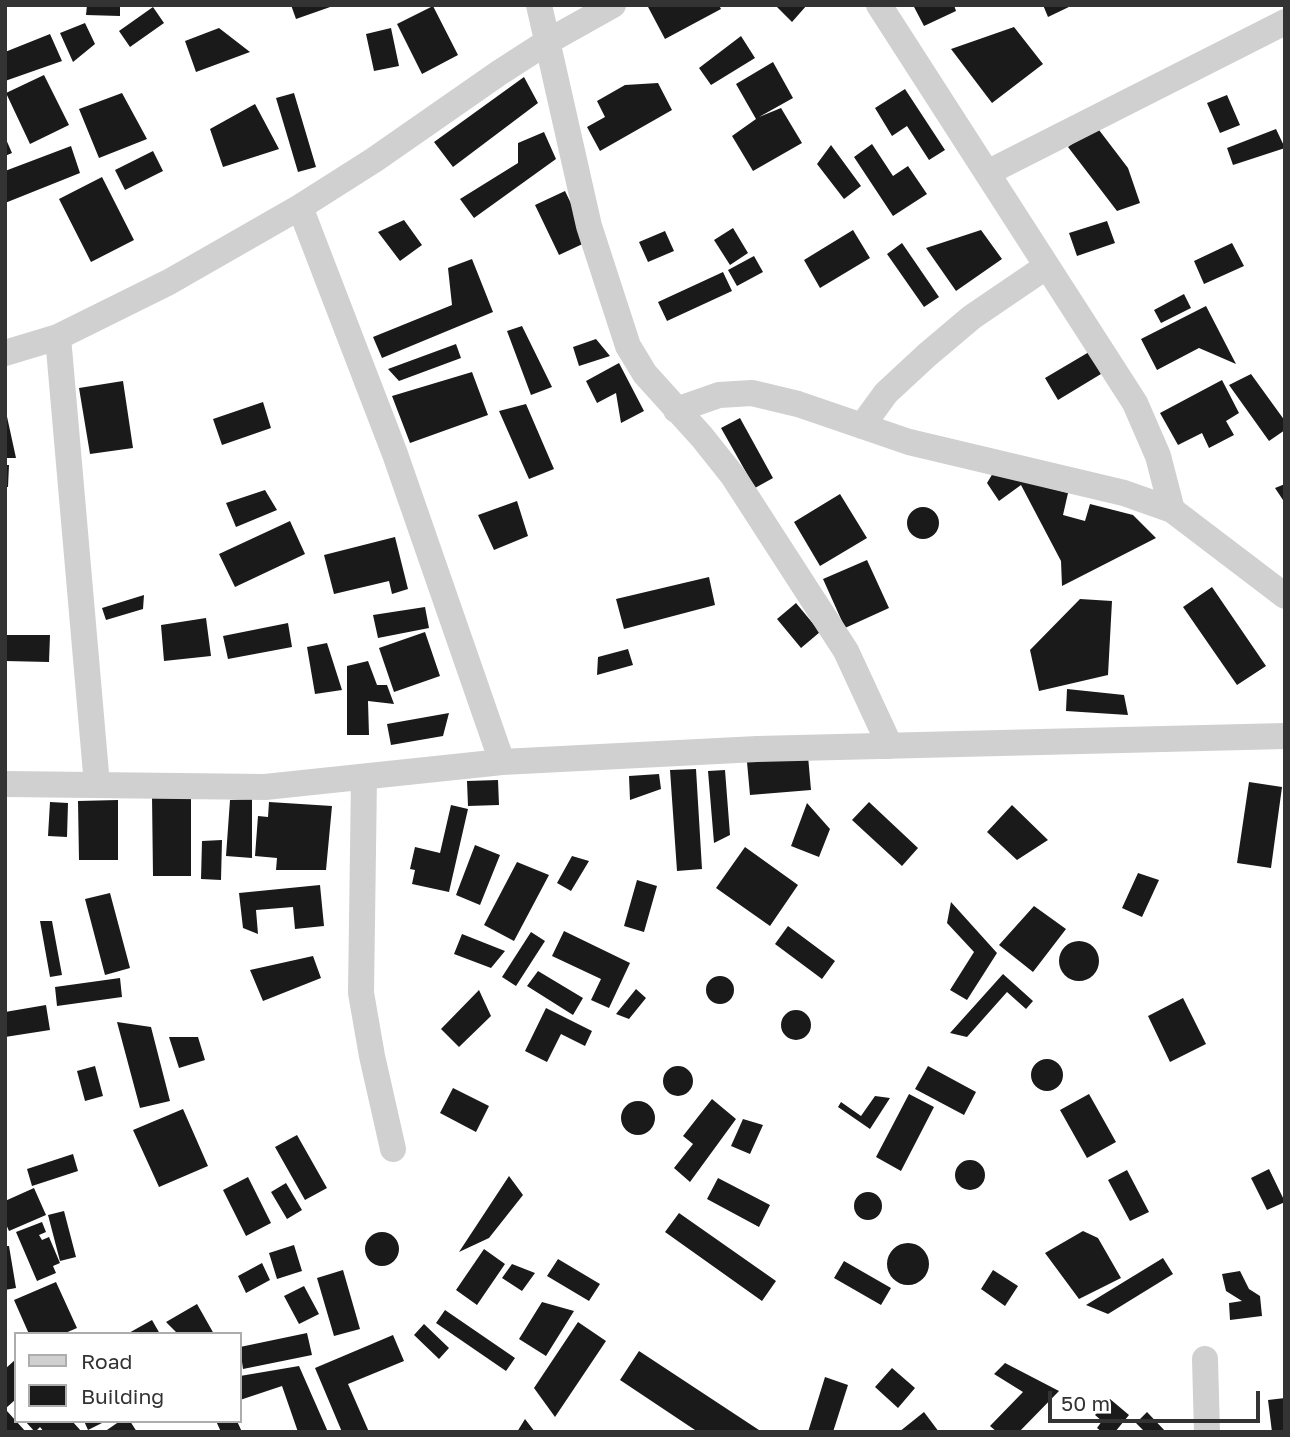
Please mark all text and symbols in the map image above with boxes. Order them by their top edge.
legend [14,1332,242,1423]
text: Road [81,1348,132,1374]
scale bar [1052,1378,1264,1422]
text: Building [81,1383,164,1409]
text: 50 m [1061,1390,1110,1416]

